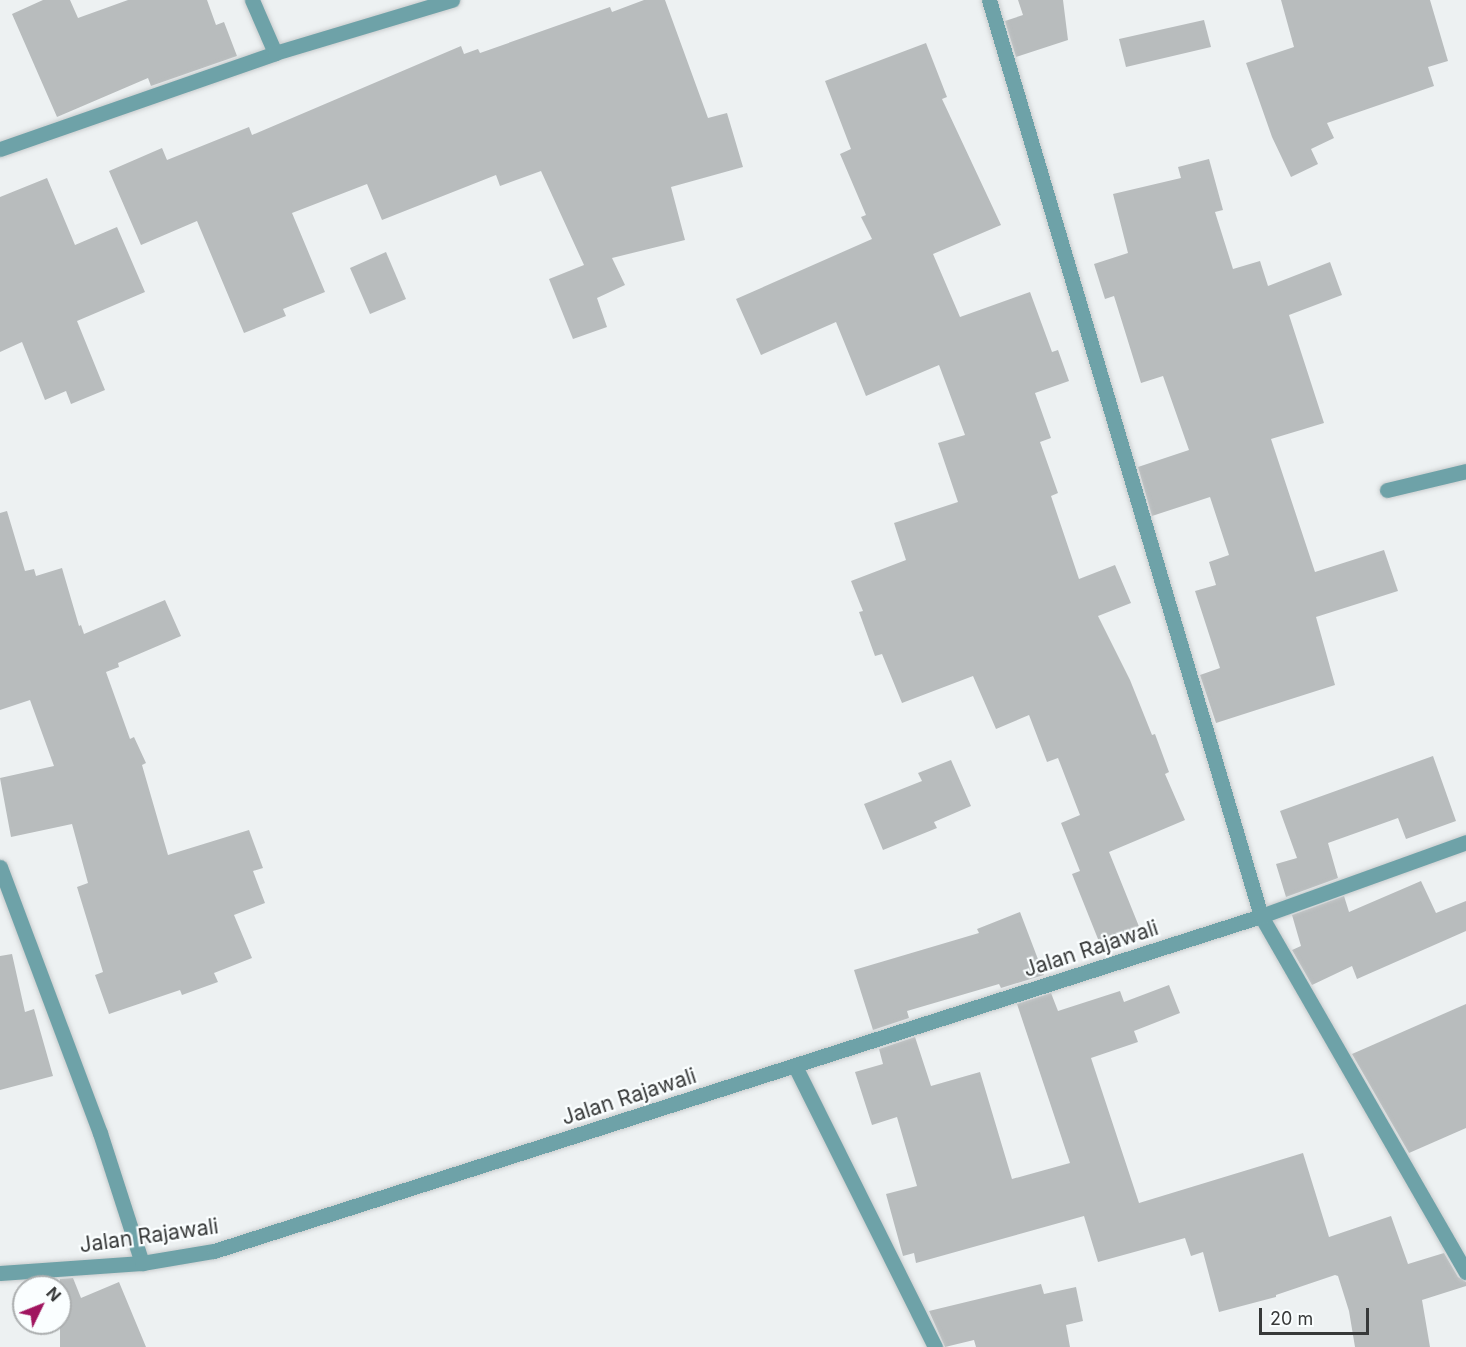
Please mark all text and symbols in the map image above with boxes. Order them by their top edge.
street label: Jalan Rajawali [1020,915,1162,983]
street label: Jalan Rajawali [558,1063,700,1131]
street label: Jalan Rajawali [78,1214,220,1258]
north arrow [12,1275,72,1335]
text: N [42,1283,65,1305]
scale bar [1262,1296,1372,1334]
text: 20 m [1270,1308,1313,1329]

